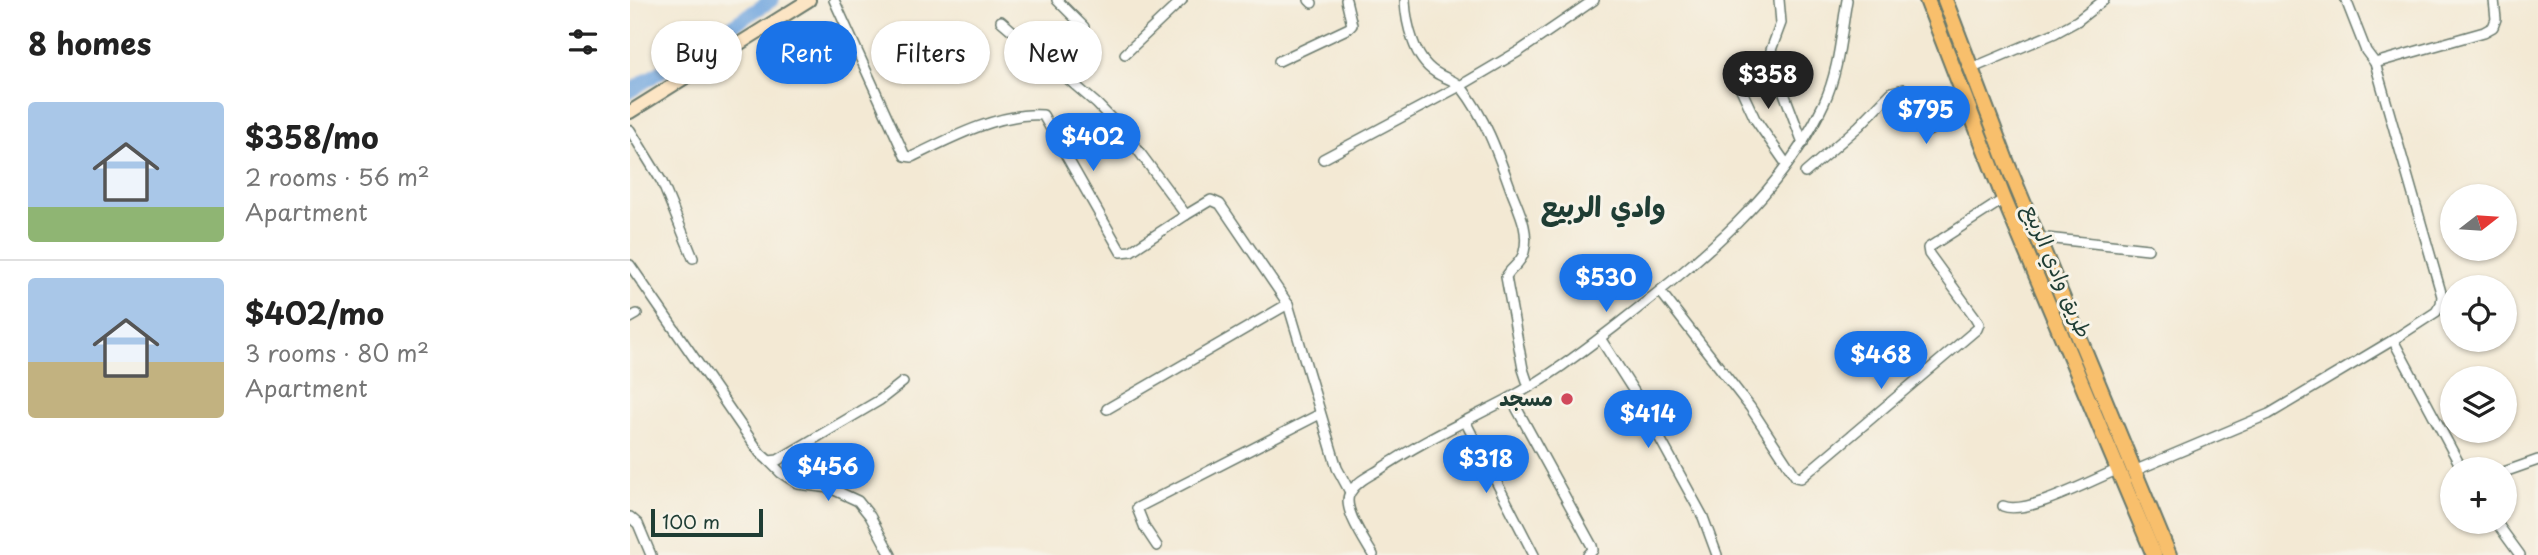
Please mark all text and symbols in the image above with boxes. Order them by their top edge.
text: 8 homes [28,20,151,65]
chip: Buy [651,21,742,84]
chip: Rent [756,21,857,84]
chip: Filters [871,21,990,84]
chip: New [1004,21,1102,84]
icon: filters [564,23,602,61]
pin: $358 [1727,52,1809,111]
text: $358 [1739,56,1797,91]
pin: $795 [1885,86,1967,146]
text: $795 [1898,91,1954,126]
text: $358/mo [245,114,379,159]
pin: $402 [1052,114,1134,173]
text: $402 [1061,118,1125,153]
icon: home [84,130,168,214]
text: 2 rooms · 56 m² [245,159,430,194]
district label: وادي الربيع [1540,184,1666,228]
north arrow [2440,184,2516,261]
map controls [2440,184,2517,534]
text: Apartment [245,194,368,229]
street label: طريق وادي الربيع [2015,198,2101,343]
pin: $530 [1565,254,1647,314]
text: $530 [1575,259,1637,294]
button: locate [2440,275,2517,352]
text: $402/mo [245,290,384,335]
icon: home [84,306,168,390]
pin: $468 [1840,332,1922,391]
text: 3 rooms · 80 m² [245,335,429,370]
text: $468 [1850,336,1912,371]
button: layers [2440,366,2517,443]
text: Apartment [245,370,368,405]
place label: مسجد [1499,381,1553,413]
marker: مسجد [1559,391,1575,407]
pin: $414 [1607,391,1689,450]
text: $414 [1620,395,1676,430]
pin: $318 [1445,435,1527,495]
text: $318 [1459,440,1513,475]
pin: $456 [787,444,869,503]
text: $456 [797,448,859,483]
button: + [2440,457,2517,534]
scale bar [651,506,763,538]
text: 100 m [662,507,720,535]

